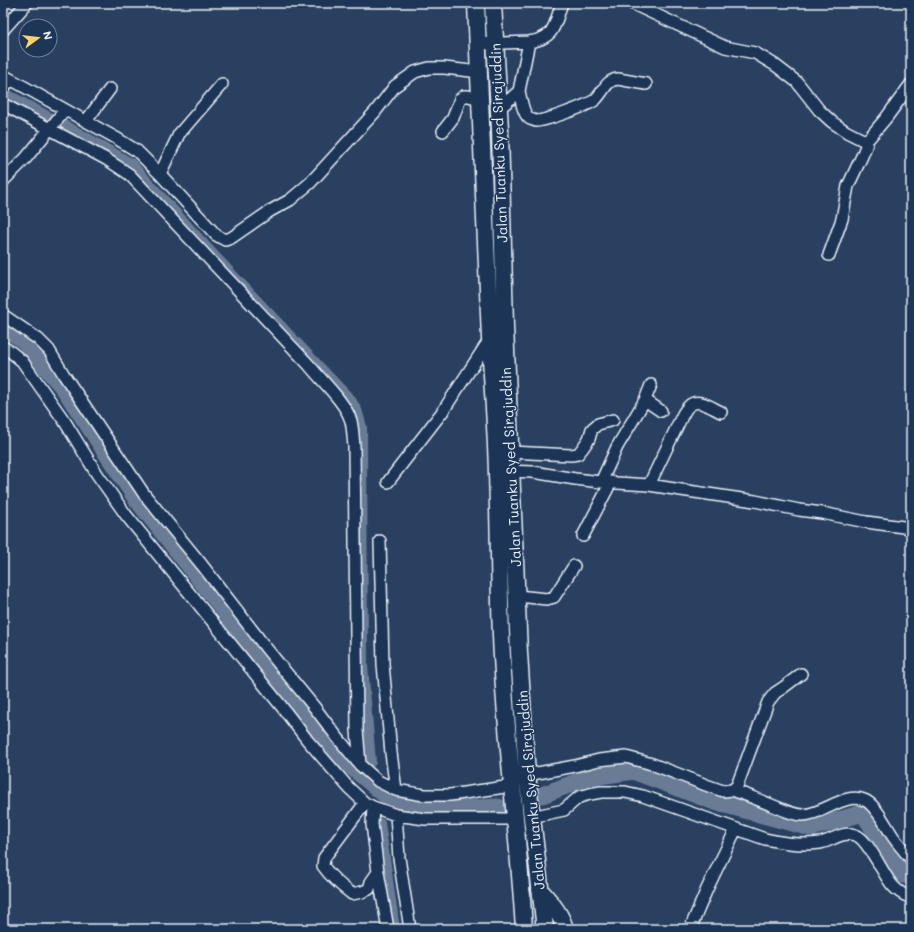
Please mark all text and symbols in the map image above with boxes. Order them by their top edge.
north arrow [18,18,58,58]
text: N [40,29,56,41]
street label: Jalan Tuanku Syed Sirajuddin [486,43,511,243]
street label: Jalan Tuanku Syed Sirajuddin [496,367,525,567]
street label: Jalan Tuanku Syed Sirajuddin [512,690,549,890]

